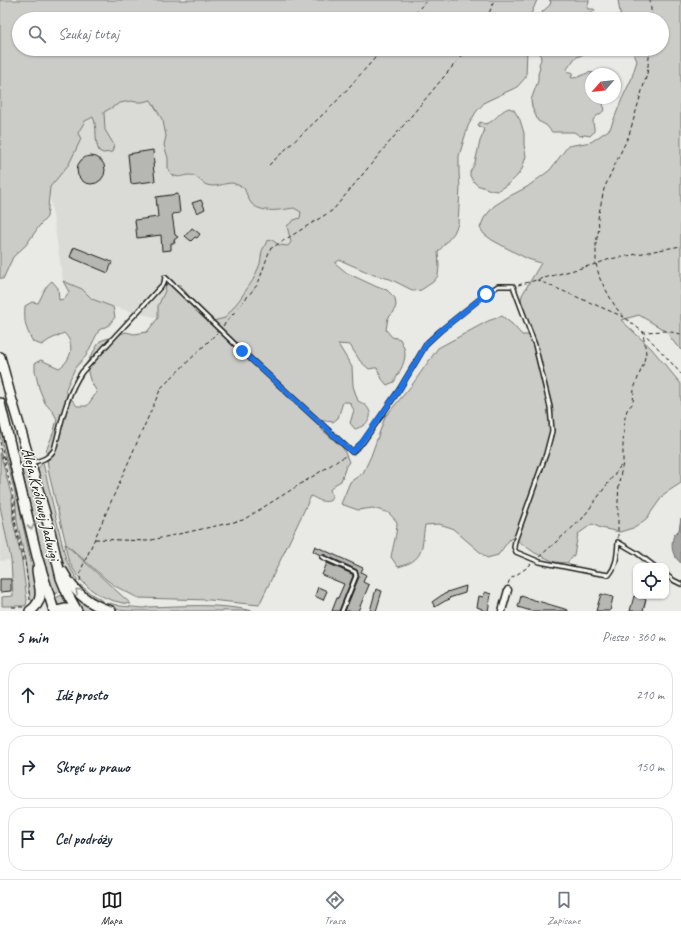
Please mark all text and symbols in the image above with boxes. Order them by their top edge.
search box [12,12,669,56]
icon: search [26,23,48,45]
text: Szukaj tutaj [58,25,119,44]
north arrow [585,68,621,104]
route start [477,285,495,303]
route end [233,342,251,360]
street label: Aleja Królowej Jadwigi [17,446,65,564]
one-way arrow [26,524,34,530]
map controls [633,563,669,599]
button: locate [633,563,669,599]
one-way arrow [75,588,83,596]
text: 5 min [16,627,48,648]
text: Pieszo · 360 m [602,629,665,645]
icon: ahead [17,684,39,706]
text: Idź prosto [55,686,108,705]
text: 210 m [636,687,664,703]
icon: right [17,756,39,778]
text: Skręć w prawo [55,758,130,777]
text: 150 m [636,759,664,775]
icon: arrive [17,828,39,850]
text: Cel podróży [55,830,111,849]
tab: Mapa [101,889,123,927]
tab: Trasa [324,889,346,927]
tab: Zapisane [547,889,580,927]

